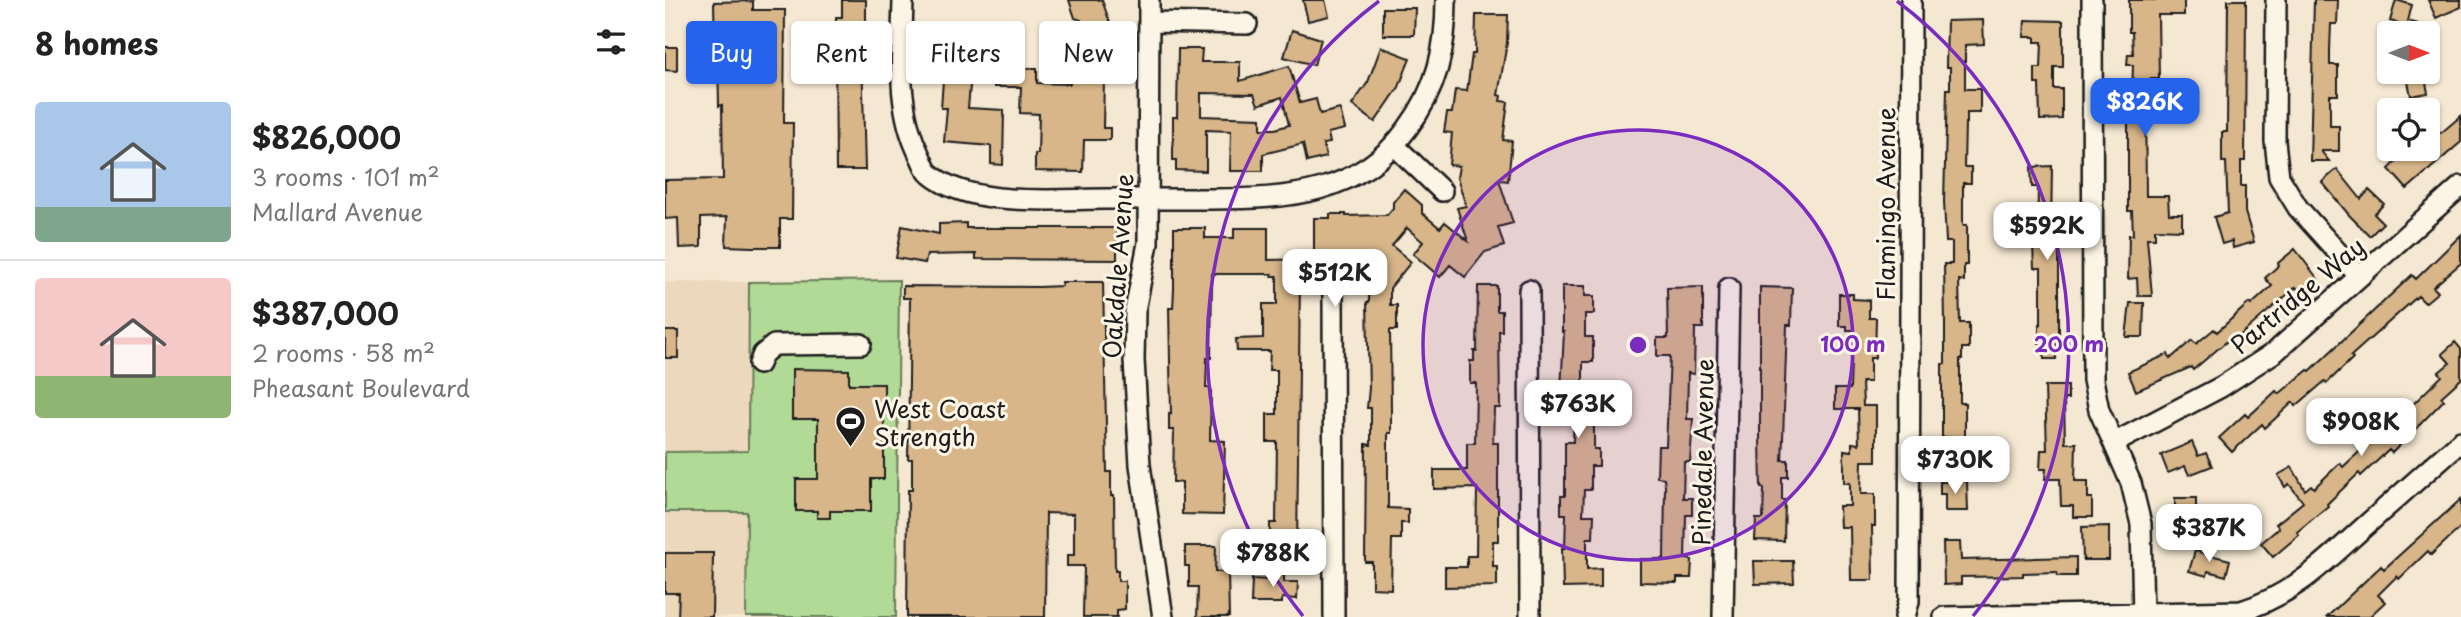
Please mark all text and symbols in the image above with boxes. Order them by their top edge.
text: 8 homes [35,20,158,65]
chip: Buy [686,21,777,84]
chip: Rent [791,21,892,84]
chip: Filters [906,21,1025,84]
chip: New [1039,21,1137,84]
north arrow [2377,21,2439,84]
map controls [2377,21,2440,161]
icon: filters [592,23,630,61]
pin: $826K [2096,78,2194,138]
text: $826K [2107,83,2183,118]
button: locate [2377,98,2440,161]
street label: Flamingo Avenue [1867,107,1903,301]
text: $826,000 [252,114,401,159]
icon: home [91,130,175,214]
text: 3 rooms · 101 m² [252,159,440,194]
street label: Oakdale Avenue [1093,172,1141,360]
text: Mallard Avenue [252,194,423,229]
pin: $592K [1998,202,2096,262]
text: $592K [2009,207,2085,242]
street label: Partridge Way [2222,228,2372,362]
pin: $512K [1286,250,1384,309]
text: $512K [1298,254,1372,289]
text: $387,000 [252,290,399,335]
icon: home [91,306,175,390]
text: 100 m [1820,327,1886,359]
text: 200 m [2034,327,2104,359]
centre of rings [1626,333,1650,357]
text: 2 rooms · 58 m² [252,335,435,370]
street label: Pinedale Avenue [1682,358,1722,546]
text: Pheasant Boulevard [252,370,470,405]
pin: $763K [1529,380,1627,440]
text: $763K [1540,385,1616,420]
place label: West Coast Strength [874,390,1006,454]
pin: $908K [2312,398,2410,458]
text: $908K [2322,403,2400,438]
sports icon: West Coast Strength [834,405,868,449]
pin: $730K [1906,436,2004,496]
text: $730K [1917,441,1993,476]
pin: $387K [2160,504,2258,564]
text: $387K [2172,509,2246,544]
pin: $788K [1224,530,1322,589]
text: $788K [1236,534,1310,569]

